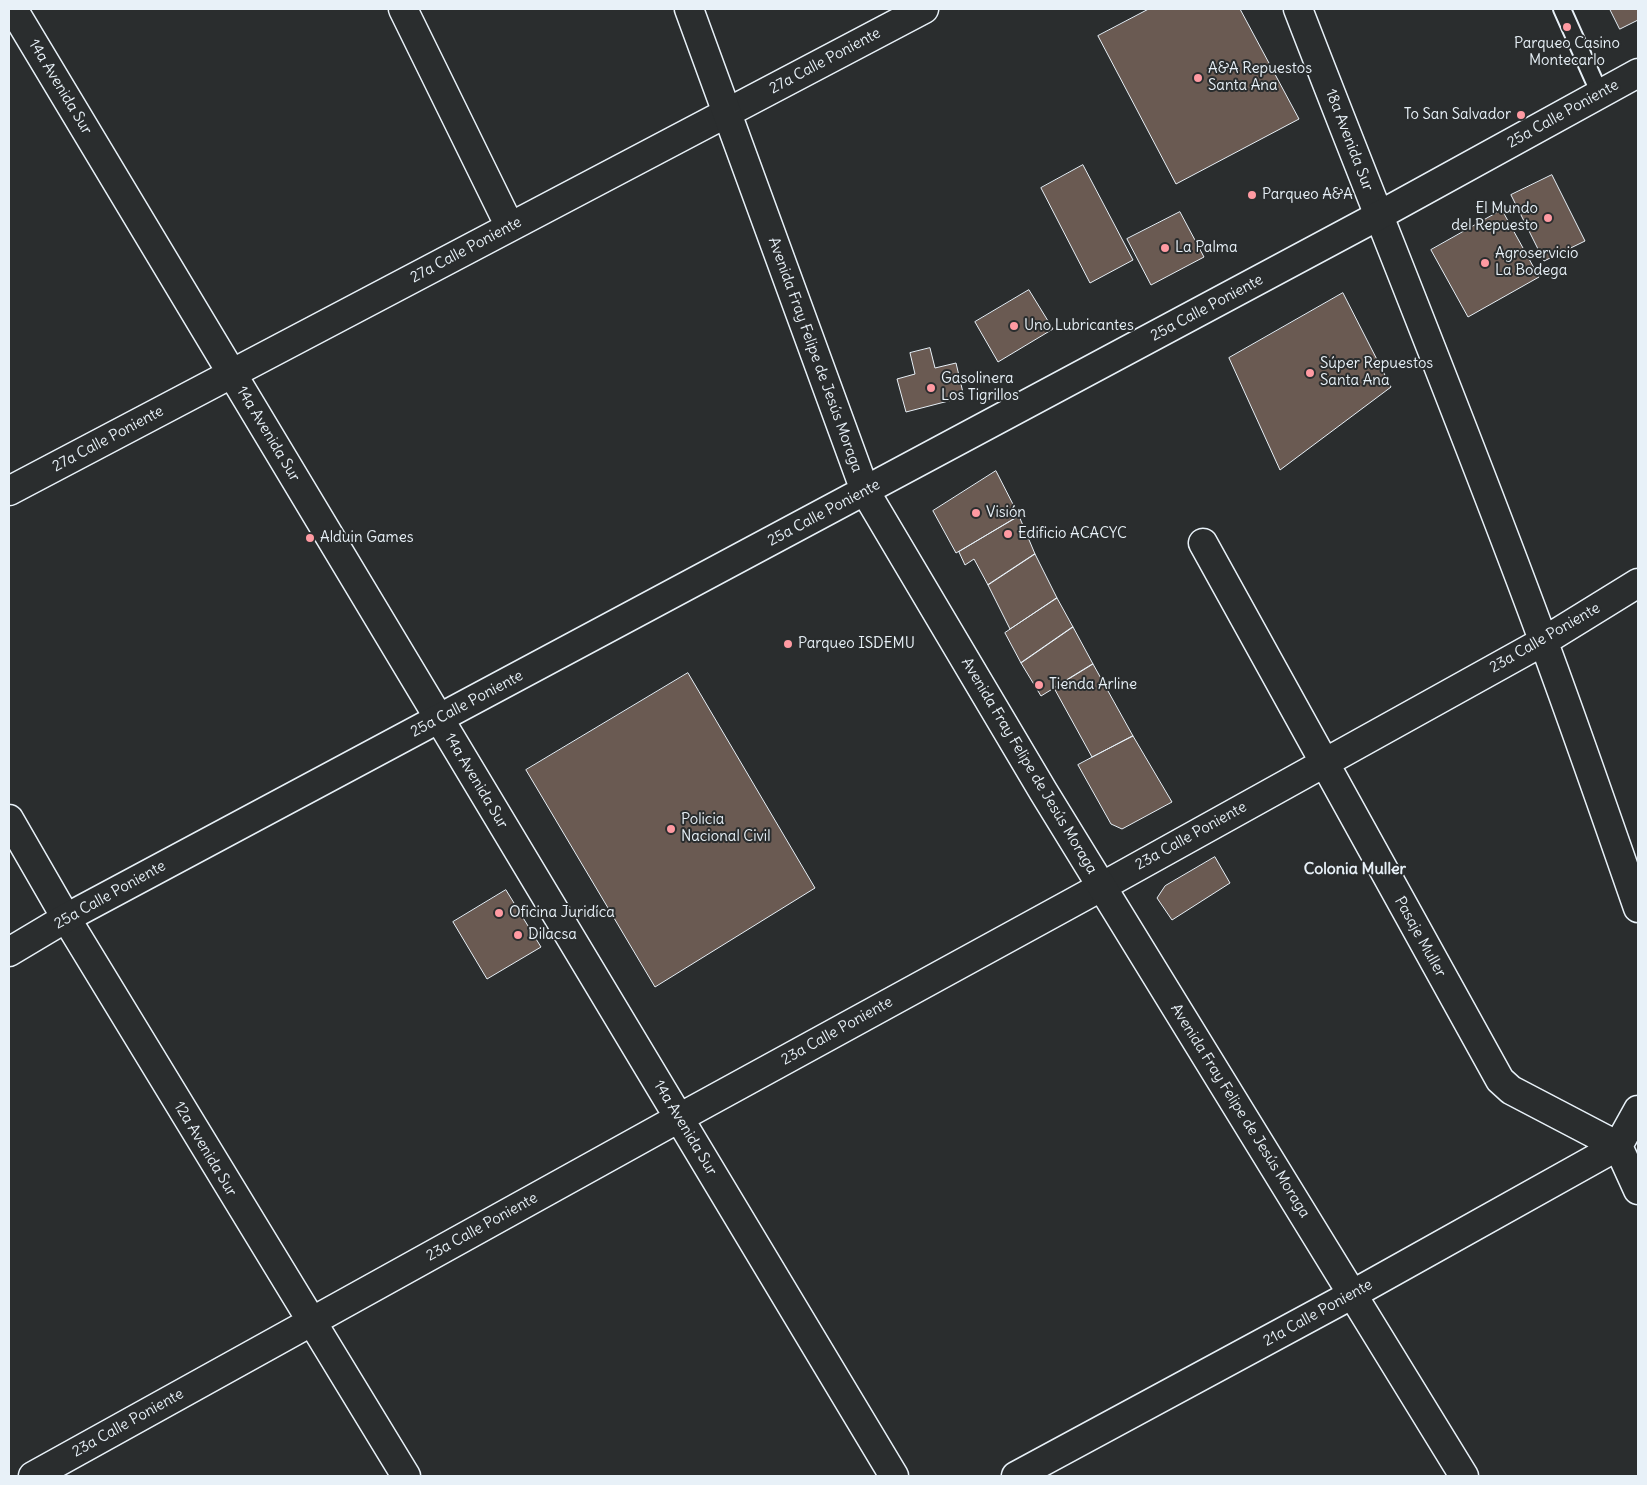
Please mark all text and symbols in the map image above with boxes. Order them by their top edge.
marker: Parqueo Casino Montecarlo [1561,21,1573,33]
street label: 27a Calle Poniente [766,24,884,98]
place label: Parqueo Casino Montecarlo [1514,35,1620,70]
street label: 14a Avenida Sur [25,36,95,138]
place label: A&A Repuestos Santa Ana [1208,60,1312,95]
marker: A&A Repuestos Santa Ana [1192,72,1204,84]
street label: 25a Calle Poniente [1504,76,1622,152]
street label: 18a Avenida Sur [1321,86,1377,194]
place label: To San Salvador [1404,106,1511,124]
marker: To San Salvador [1515,109,1527,121]
place label: Parqueo A&A [1262,186,1353,204]
marker: Parqueo A&A [1246,189,1258,201]
place label: El Mundo del Repuesto [1451,200,1538,235]
marker: El Mundo del Repuesto [1542,212,1554,224]
street label: 27a Calle Poniente [407,213,525,287]
street label: Avenida Fray Felipe de Jesús Moraga [764,235,866,475]
place label: La Palma [1175,239,1237,257]
marker: La Palma [1159,242,1171,254]
place label: Agroservicio La Bodega [1495,245,1579,280]
marker: Agroservicio La Bodega [1479,257,1491,269]
street label: 25a Calle Poniente [1148,271,1266,345]
place label: Uno Lubricantes [1024,317,1134,335]
marker: Uno Lubricantes [1008,320,1020,332]
place label: Súper Repuestos Santa Ana [1320,355,1433,390]
marker: Súper Repuestos Santa Ana [1304,367,1316,379]
place label: Gasolinera Los Tigrillos [941,370,1019,405]
marker: Gasolinera Los Tigrillos [925,382,937,394]
street label: 14a Avenida Sur [233,383,303,485]
street label: 27a Calle Poniente [49,402,167,476]
street label: 25a Calle Poniente [765,476,883,550]
place label: Visión [986,504,1026,522]
marker: Visión [970,507,982,519]
place label: Edificio ACACYC [1018,525,1127,543]
marker: Edificio ACACYC [1002,528,1014,540]
place label: Alduin Games [320,529,414,547]
marker: Alduin Games [304,532,316,544]
street label: 23a Calle Poniente [1487,599,1603,677]
place label: Parqueo ISDEMU [798,635,915,653]
marker: Parqueo ISDEMU [782,638,794,650]
street label: Avenida Fray Felipe de Jesús Moraga [957,655,1101,877]
street label: 25a Calle Poniente [408,667,526,741]
place label: Tienda Arline [1049,676,1137,694]
marker: Tienda Arline [1033,679,1045,691]
street label: 14a Avenida Sur [441,730,511,832]
street label: 23a Calle Poniente [1132,798,1250,874]
place label: Policia Nacional Civil [681,811,771,846]
marker: Policia Nacional Civil [665,823,677,835]
street label: 25a Calle Poniente [51,857,169,933]
district label: Colonia Muller [1304,859,1406,879]
street label: Pasaje Muller [1390,894,1450,980]
place label: Oficina Juridíca [509,904,615,922]
marker: Oficina Juridíca [493,907,505,919]
place label: Dilacsa [528,926,577,944]
marker: Dilacsa [512,929,524,941]
street label: 23a Calle Poniente [778,993,896,1069]
street label: Avenida Fray Felipe de Jesús Moraga [1166,1001,1314,1221]
street label: 14a Avenida Sur [650,1077,720,1179]
street label: 12a Avenida Sur [170,1098,240,1200]
street label: 23a Calle Poniente [423,1189,541,1265]
street label: 21a Calle Poniente [1260,1276,1376,1350]
street label: 23a Calle Poniente [69,1385,187,1461]

